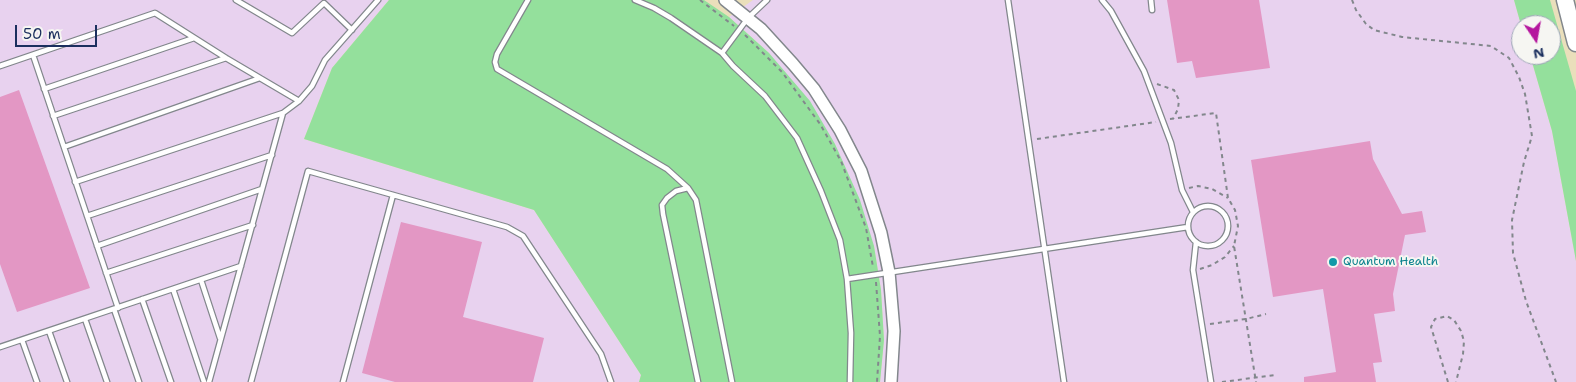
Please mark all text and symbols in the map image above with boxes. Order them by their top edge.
scale bar [18,15,100,47]
north arrow [1511,15,1561,65]
text: 50 m [23,24,61,44]
text: N [1532,44,1546,64]
place label: Quantum Health [1343,255,1438,269]
marker: Quantum Health [1327,256,1339,268]

